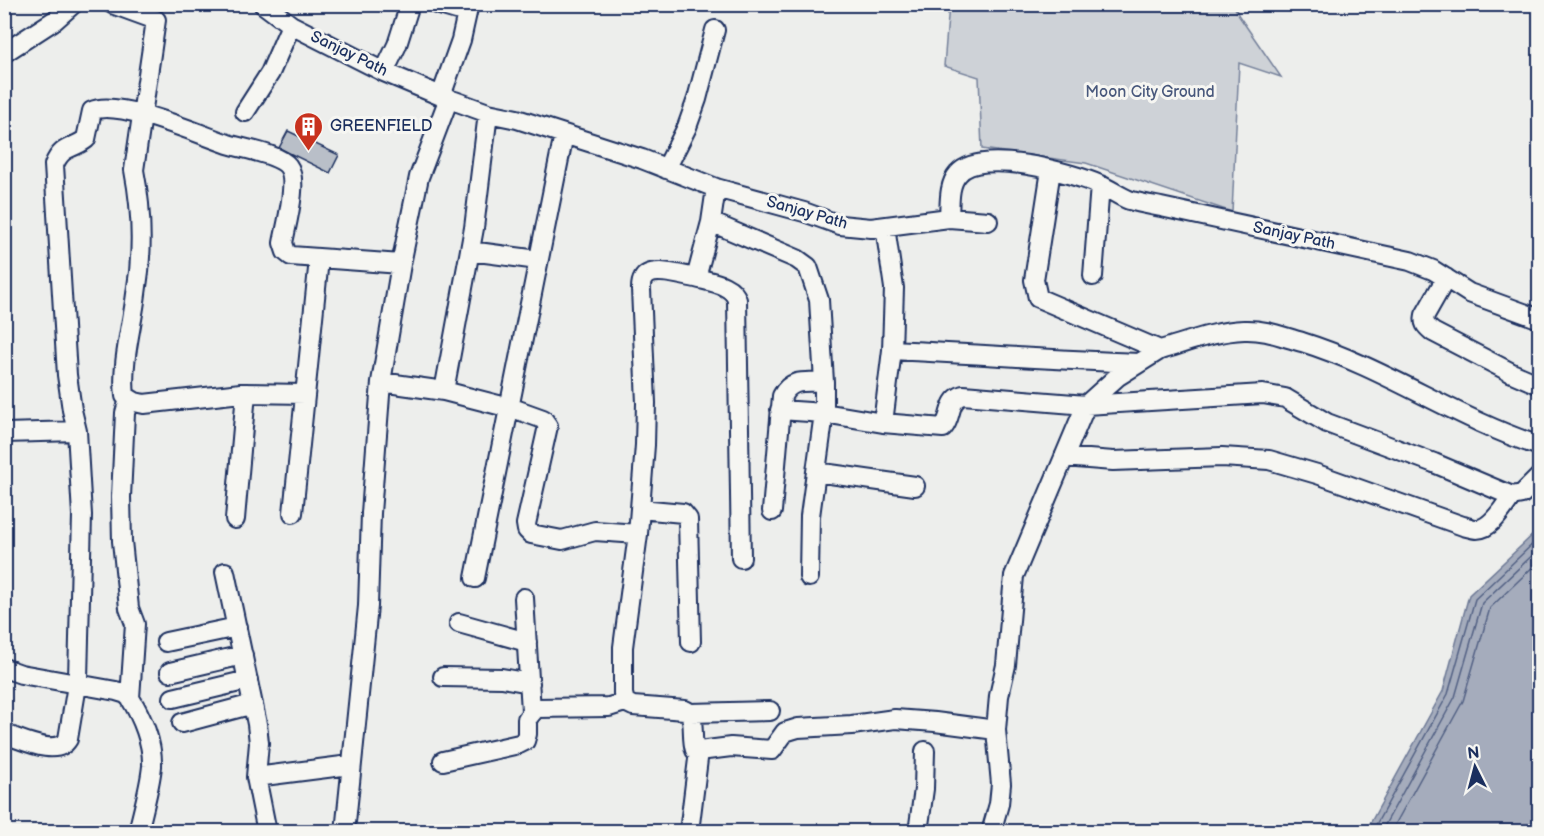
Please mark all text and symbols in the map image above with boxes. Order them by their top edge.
street label: Sanjay Path [307,27,391,81]
park label: Moon City Ground [1085,83,1215,102]
building icon: GREENFIELD [293,110,325,152]
place label: GREENFIELD [330,117,432,136]
street label: Sanjay Path [764,192,850,234]
street label: Sanjay Path [1251,218,1337,254]
north arrow [1445,737,1505,797]
text: N [1467,743,1481,764]

